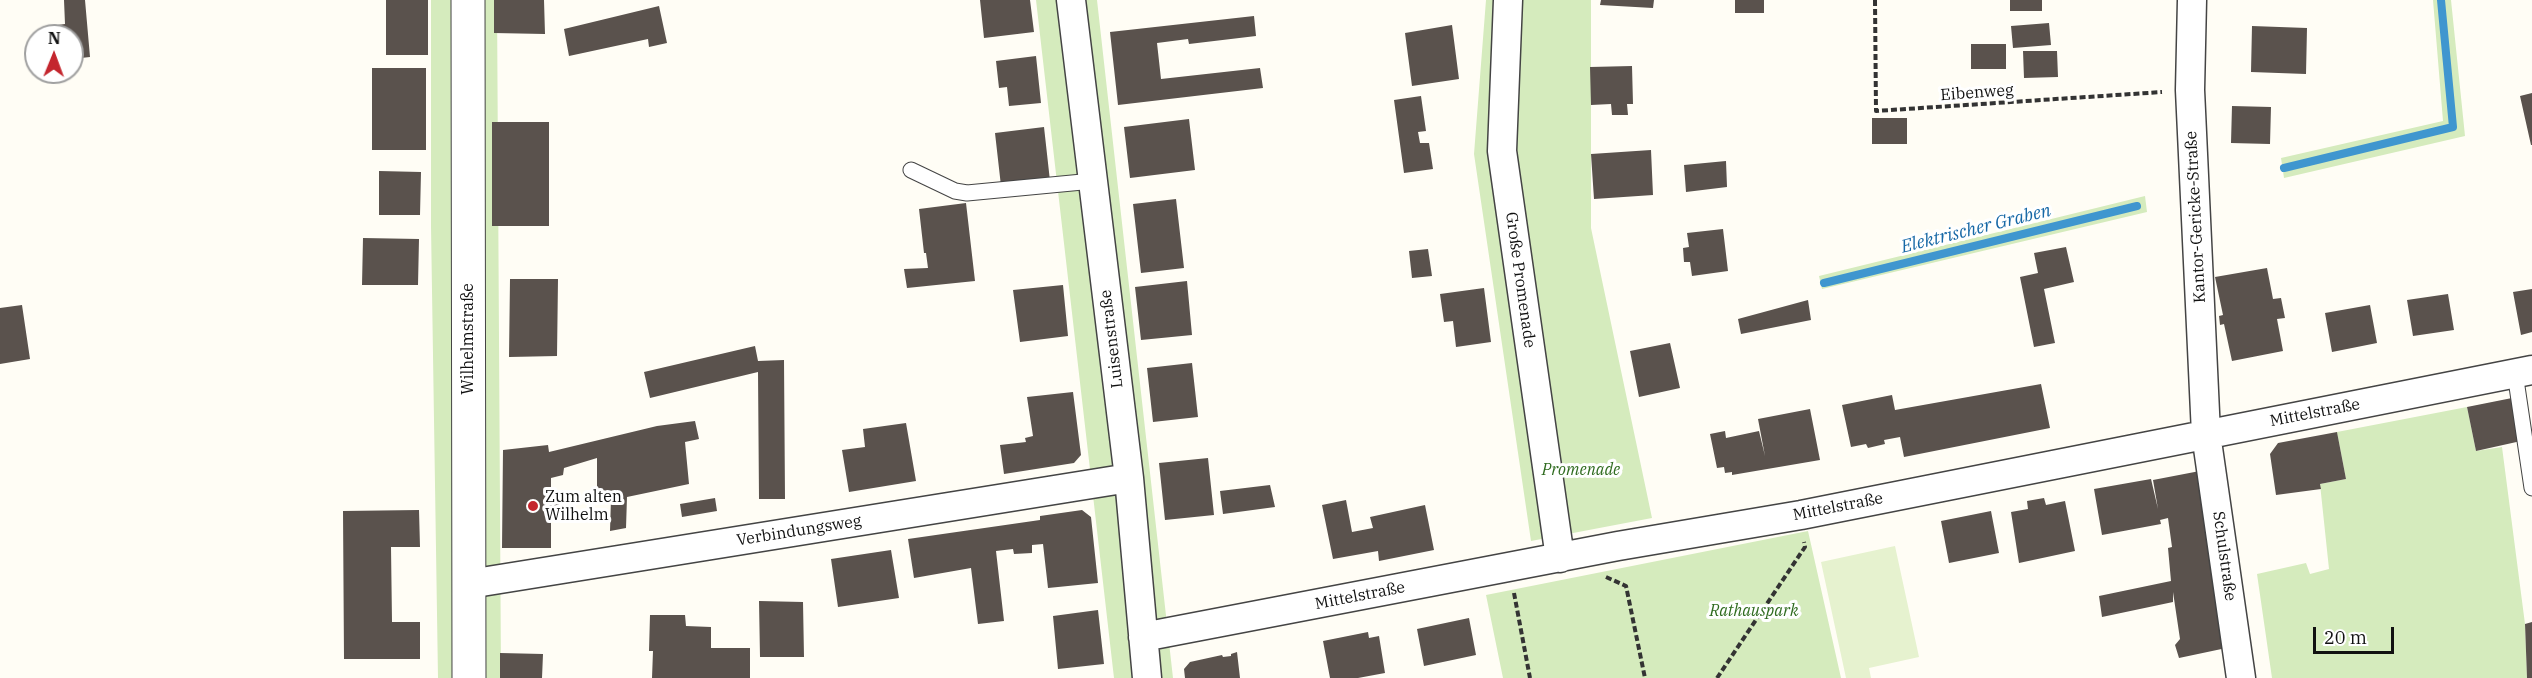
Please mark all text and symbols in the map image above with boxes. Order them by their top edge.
north arrow [24,24,84,84]
text: N [48,28,61,48]
street label: Eibenweg [1940,81,2014,105]
street label: Kantor-Gericke-Straße [2182,130,2210,304]
water label: Elektrischer Graben [1899,200,2053,258]
street label: Große Promenade [1501,211,1539,349]
street label: Wilhelmstraße [458,283,478,395]
street label: Luisenstraße [1096,289,1128,389]
street label: Mittelstraße [2268,395,2362,431]
park label: Promenade [1542,460,1620,480]
place label: Zum alten Wilhelm [545,487,622,525]
street label: Mittelstraße [1791,489,1885,525]
marker: Zum alten Wilhelm [526,499,540,513]
street label: Schulstraße [2208,510,2240,602]
street label: Verbindungsweg [735,512,863,550]
street label: Mittelstraße [1313,578,1407,614]
park label: Rathauspark [1709,601,1799,621]
scale bar [2316,615,2397,653]
text: 20 m [2324,626,2367,649]

